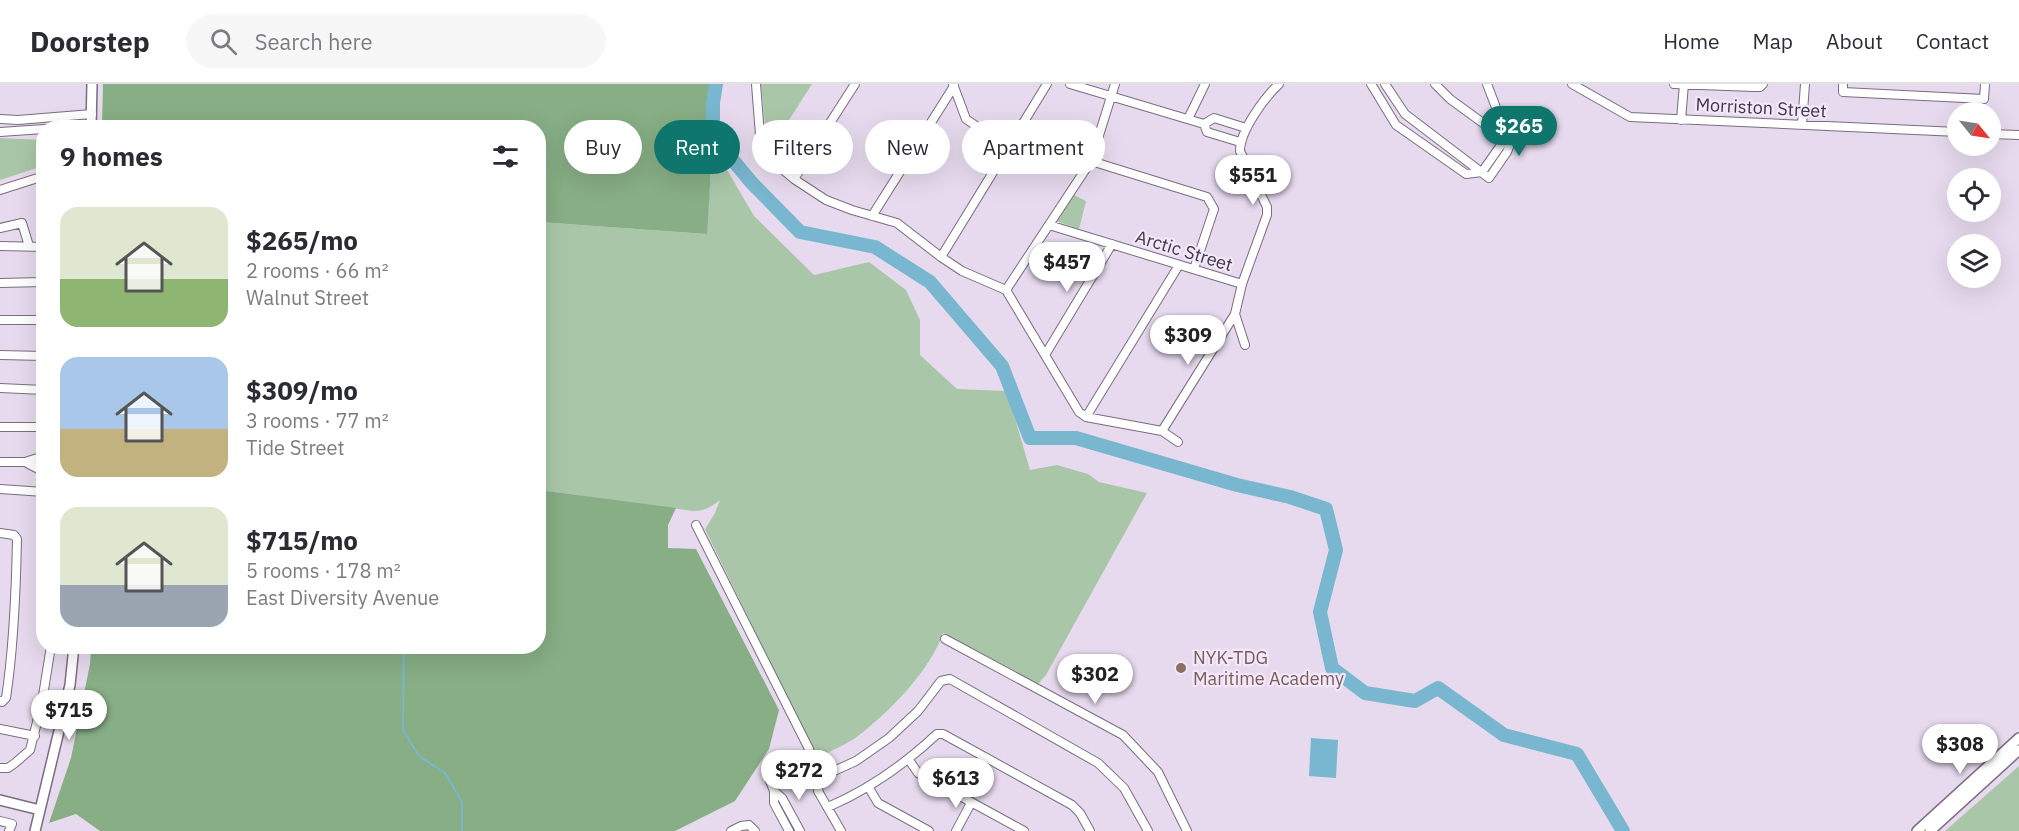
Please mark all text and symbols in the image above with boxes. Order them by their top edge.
search box [186,14,606,68]
text: Doorstep [30,23,150,60]
icon: search [207,25,240,58]
text: Search here [255,27,373,56]
text: Home [1663,27,1720,55]
text: Map [1753,27,1793,55]
text: About [1826,27,1883,55]
text: Contact [1916,27,1989,55]
street label: Morriston Street [1695,93,1827,122]
north arrow [1947,102,2001,156]
map controls [1947,102,2001,288]
pin: $265 [1483,106,1555,157]
text: $265 [1495,112,1543,139]
chip: Buy [564,120,642,174]
chip: Rent [654,120,740,174]
chip: Filters [752,120,853,174]
chip: New [865,120,950,174]
chip: Apartment [962,120,1105,174]
text: 9 homes [60,139,163,173]
icon: filters [489,140,522,173]
pin: $551 [1217,155,1289,206]
text: $551 [1229,161,1277,188]
button: locate [1947,168,2001,222]
text: $265/mo [246,223,358,257]
street label: Arctic Street [1133,225,1236,276]
icon: home [108,231,180,303]
button: layers [1947,234,2001,288]
pin: $457 [1031,242,1103,293]
text: $457 [1043,248,1091,275]
text: 2 rooms · 66 m² [246,257,389,284]
text: Walnut Street [246,284,369,311]
pin: $309 [1152,315,1224,366]
text: $309 [1164,321,1212,348]
text: $309/mo [246,373,358,407]
icon: home [108,381,180,453]
text: 3 rooms · 77 m² [246,407,389,434]
text: Tide Street [246,434,345,461]
text: $715/mo [246,523,358,557]
icon: home [108,531,180,603]
text: 5 rooms · 178 m² [246,557,401,584]
text: East Diversity Avenue [246,584,439,611]
place label: NYK-TDG Maritime Academy [1193,646,1344,690]
pin: $302 [1059,654,1131,705]
text: $302 [1071,660,1119,687]
marker: NYK-TDG Maritime Academy [1174,661,1188,675]
pin: $715 [33,690,105,741]
text: $715 [45,696,93,723]
pin: $308 [1924,724,1996,775]
text: $308 [1936,730,1984,757]
pin: $272 [763,750,835,801]
text: $272 [775,756,823,783]
pin: $613 [920,758,992,809]
text: $613 [932,764,980,791]

